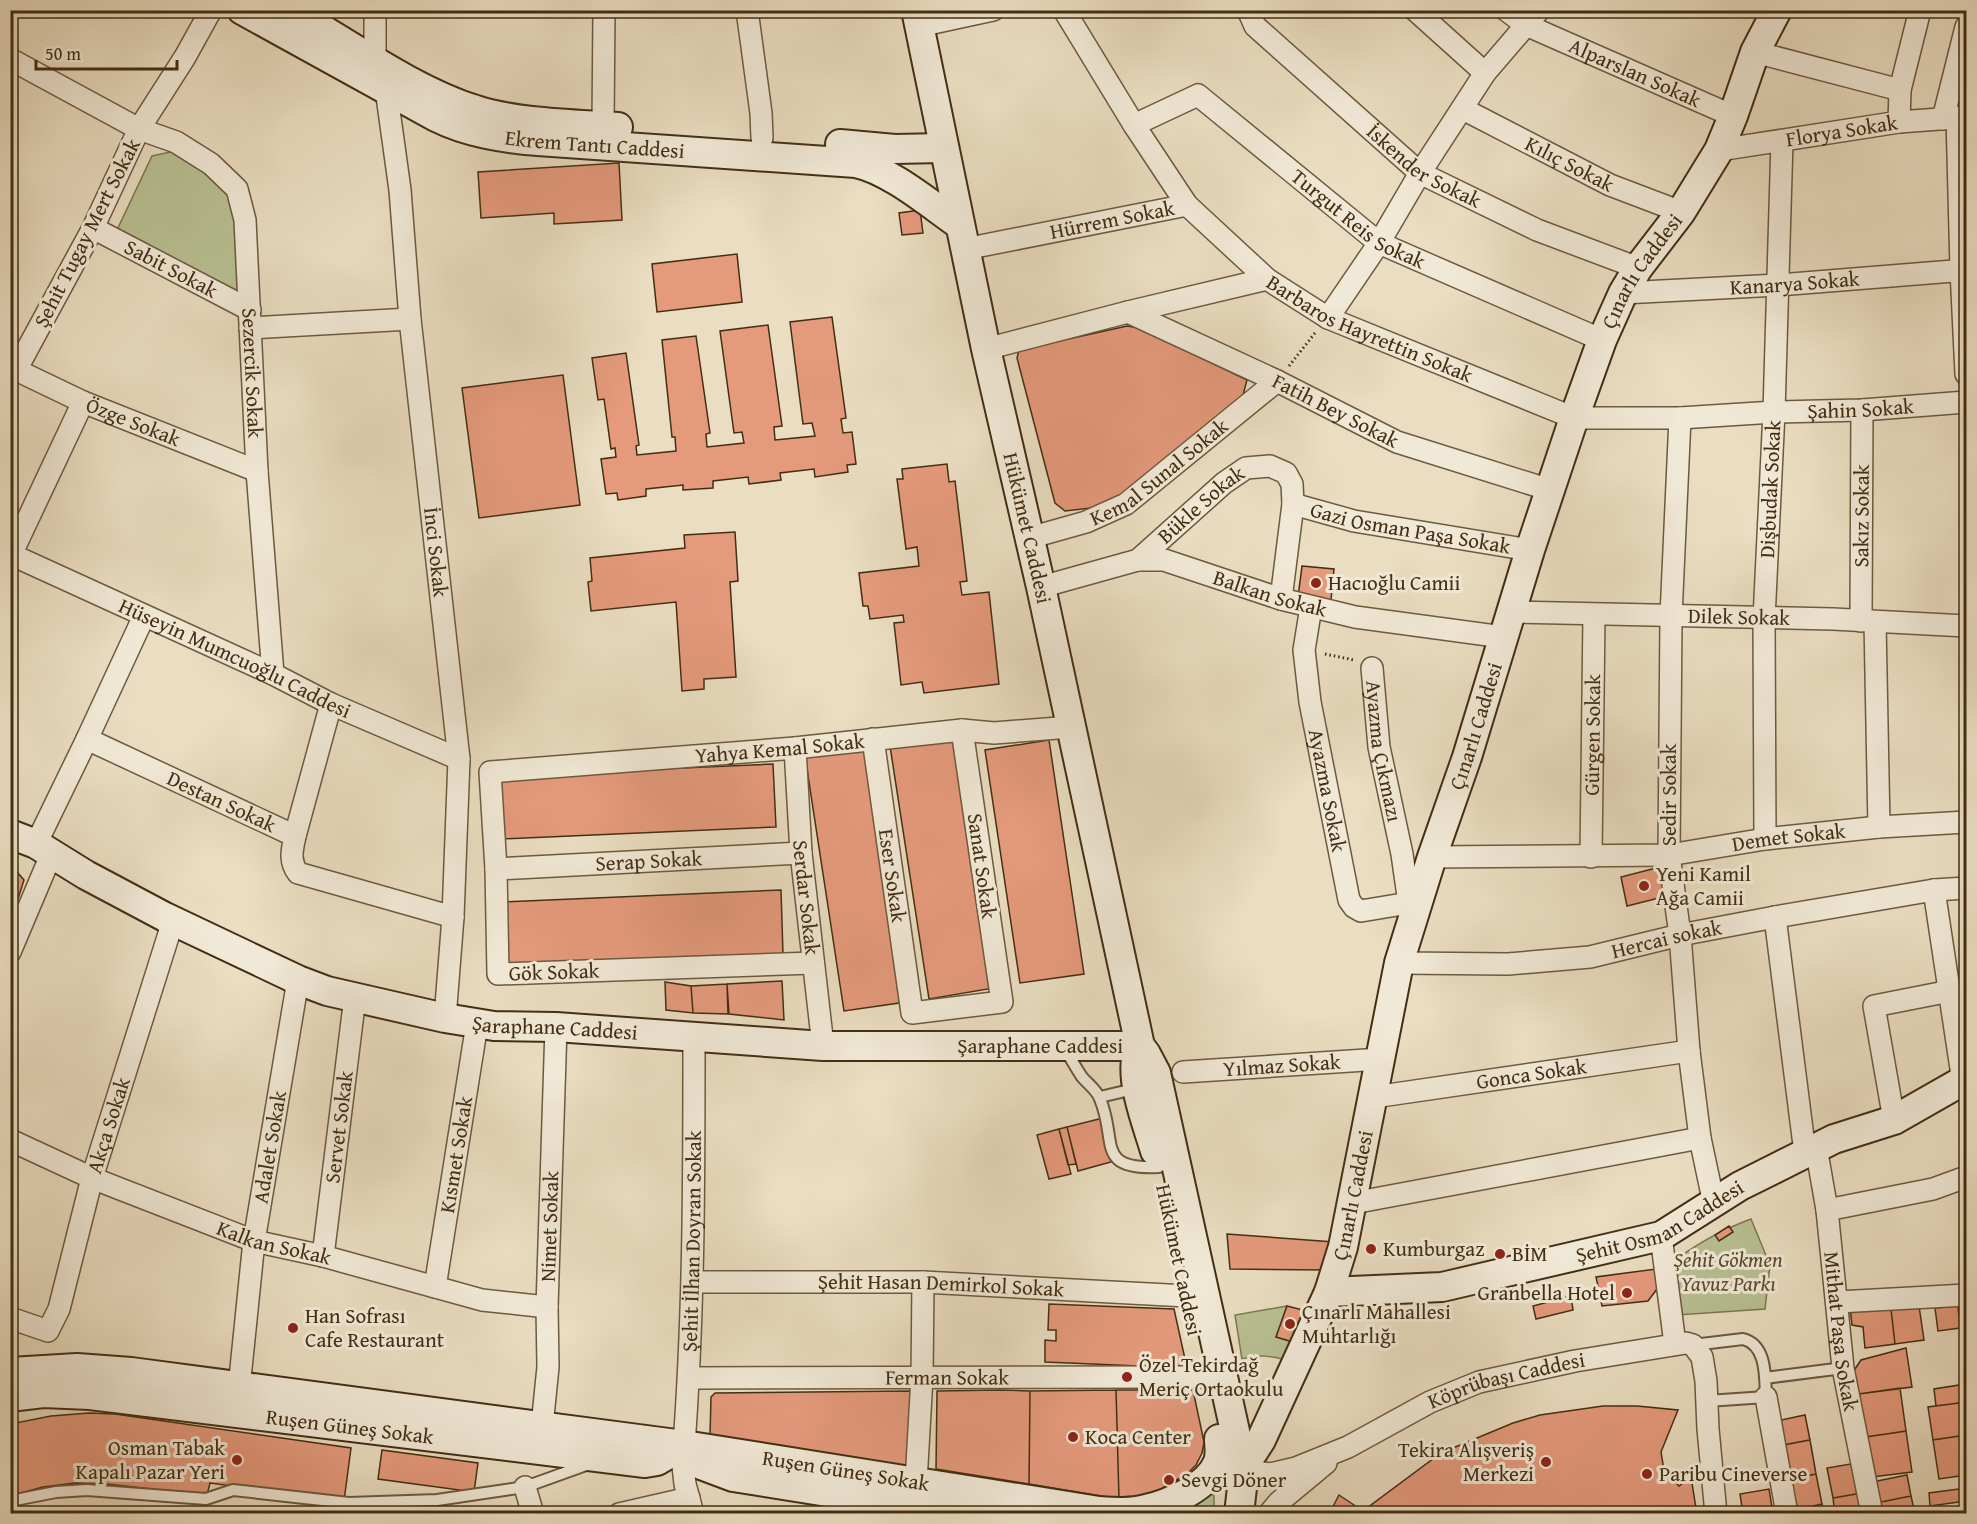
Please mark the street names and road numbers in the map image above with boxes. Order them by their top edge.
street label: Alparslan Sokak [1564,30,1706,115]
street label: Florya Sokak [1783,106,1900,154]
street label: İskender Sokak [1360,116,1487,216]
street label: Ekrem Tantı Caddesi [503,122,686,166]
street label: Kılıç Sokak [1520,128,1620,200]
street label: Şehit Tugay Mert Sokak [25,133,148,333]
street label: Turgut Reis Sokak [1284,161,1431,276]
street label: Hürrem Sokak [1047,192,1177,247]
street label: Çınarlı Caddesi [1593,206,1690,333]
street label: Sabit Sokak [119,231,224,306]
street label: Kanarya Sokak [1729,263,1861,302]
street label: Barbaros Hayrettin Sokak [1261,267,1478,390]
street label: Sezercik Sokak [234,307,271,439]
street label: Fatih Bey Sokak [1267,365,1405,456]
street label: Özge Sokak [82,389,186,454]
street label: Şahin Sokak [1807,390,1915,426]
street label: Kemal Sunal Sokak [1085,411,1235,533]
street label: Dişbudak Sokak [1751,419,1789,559]
street label: Hükümet Caddesi [995,449,1060,607]
street label: Bükle Sokak [1150,457,1251,551]
street label: Sakız Sokak [1845,464,1877,568]
street label: Gazi Osman Paşa Sokak [1307,494,1513,562]
street label: İnci Sokak [416,506,457,599]
street label: Balkan Sokak [1209,562,1330,625]
street label: Hüseyin Mumcuoğlu Caddesi [114,590,356,726]
street label: Dilek Sokak [1688,600,1791,633]
street label: Çınarlı Caddesi [1441,658,1510,794]
street label: Gürgen Sokak [1576,674,1608,796]
street label: Ayazma Çıkmazı [1358,679,1411,825]
street label: Yahya Kemal Sokak [694,725,866,771]
street label: Ayazma Sokak [1301,726,1355,855]
street label: Sedir Sokak [1653,743,1684,846]
street label: Destan Sokak [162,763,282,840]
street label: Sanat Sokak [960,811,1005,921]
street label: Demet Sokak [1730,815,1847,859]
street label: Eser Sokak [871,827,915,925]
street label: Serdar Sokak [785,839,829,957]
street label: Serap Sokak [595,842,703,879]
street label: Hercai sokak [1608,911,1725,966]
street label: Gök Sokak [508,954,600,989]
street label: Şaraphane Caddesi [470,1007,639,1048]
street label: Şaraphane Caddesi [957,1030,1123,1061]
street label: Yılmaz Sokak [1222,1046,1342,1084]
street label: Gonca Sokak [1474,1050,1589,1097]
street label: Servet Sokak [316,1069,361,1185]
street label: Akça Sokak [78,1073,138,1177]
street label: Adalet Sokak [245,1088,294,1206]
street label: Kısmet Sokak [431,1094,480,1215]
street label: Çınarlı Caddesi [1324,1127,1381,1264]
street label: Şehit İlhan Doyran Sokak [673,1130,709,1353]
street label: Nimet Sokak [532,1170,566,1282]
street label: Şehit Osman Caddesi [1572,1172,1750,1270]
street label: Hükümet Caddesi [1148,1181,1211,1339]
street label: Kalkan Sokak [212,1212,335,1273]
street label: Mithat Paşa Sokak [1816,1250,1867,1414]
street label: Şehit Hasan Demirkol Sokak [818,1266,1065,1304]
street label: Köprübaşı Caddesi [1423,1344,1587,1416]
street label: Ferman Sokak [885,1361,1009,1393]
street label: Ruşen Güneş Sokak [264,1401,436,1452]
street label: Ruşen Güneş Sokak [760,1442,932,1499]

